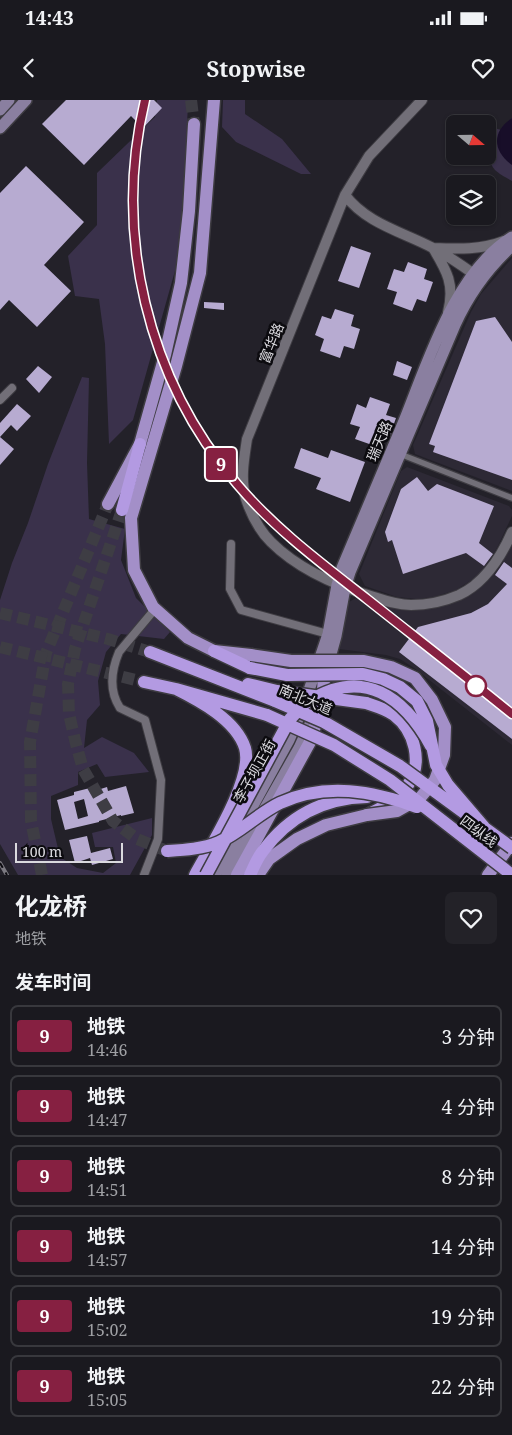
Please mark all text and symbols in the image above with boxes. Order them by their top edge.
text: 14:43 [25,5,74,31]
text: Stopwise [206,53,306,83]
icon: back [15,54,43,82]
icon: heart [469,54,497,82]
north arrow [446,115,496,165]
map controls [446,115,496,225]
button: layers [446,175,496,225]
street label: 富华路 [254,320,288,366]
street label: 瑞天路 [362,418,396,464]
line badge: 9 [205,448,237,480]
text: 9 [216,452,226,476]
unlabelled marker [465,675,487,697]
street label: 南北大道 [277,679,335,719]
street label: 李子坝正街 [229,736,279,806]
street label: 四纵线 [457,811,501,851]
scale bar [15,840,122,863]
text: 100 m [22,842,62,861]
text: 化龙桥 [15,889,87,922]
button: heart [445,892,497,944]
text: 地铁 [15,927,47,949]
text: 发车时间 [15,969,91,995]
text: 地铁 [87,1013,125,1039]
text: 9 [39,1024,50,1048]
text: 3 分钟 [441,1024,495,1050]
text: 14:46 [87,1039,127,1061]
text: 地铁 [87,1083,125,1109]
text: 9 [39,1094,50,1118]
text: 4 分钟 [441,1094,495,1120]
text: 14:47 [87,1109,127,1131]
text: 地铁 [87,1153,125,1179]
text: 9 [39,1164,50,1188]
text: 8 分钟 [441,1164,495,1190]
text: 14:51 [87,1179,127,1201]
text: 地铁 [87,1223,125,1249]
text: 9 [39,1234,50,1258]
text: 14 分钟 [431,1234,495,1260]
text: 14:57 [87,1249,127,1271]
text: 地铁 [87,1293,125,1319]
text: 9 [39,1304,50,1328]
text: 19 分钟 [431,1304,495,1330]
text: 15:02 [87,1319,127,1341]
text: 地铁 [87,1363,125,1389]
text: 9 [39,1374,50,1398]
text: 22 分钟 [431,1374,495,1400]
text: 15:05 [87,1389,127,1411]

